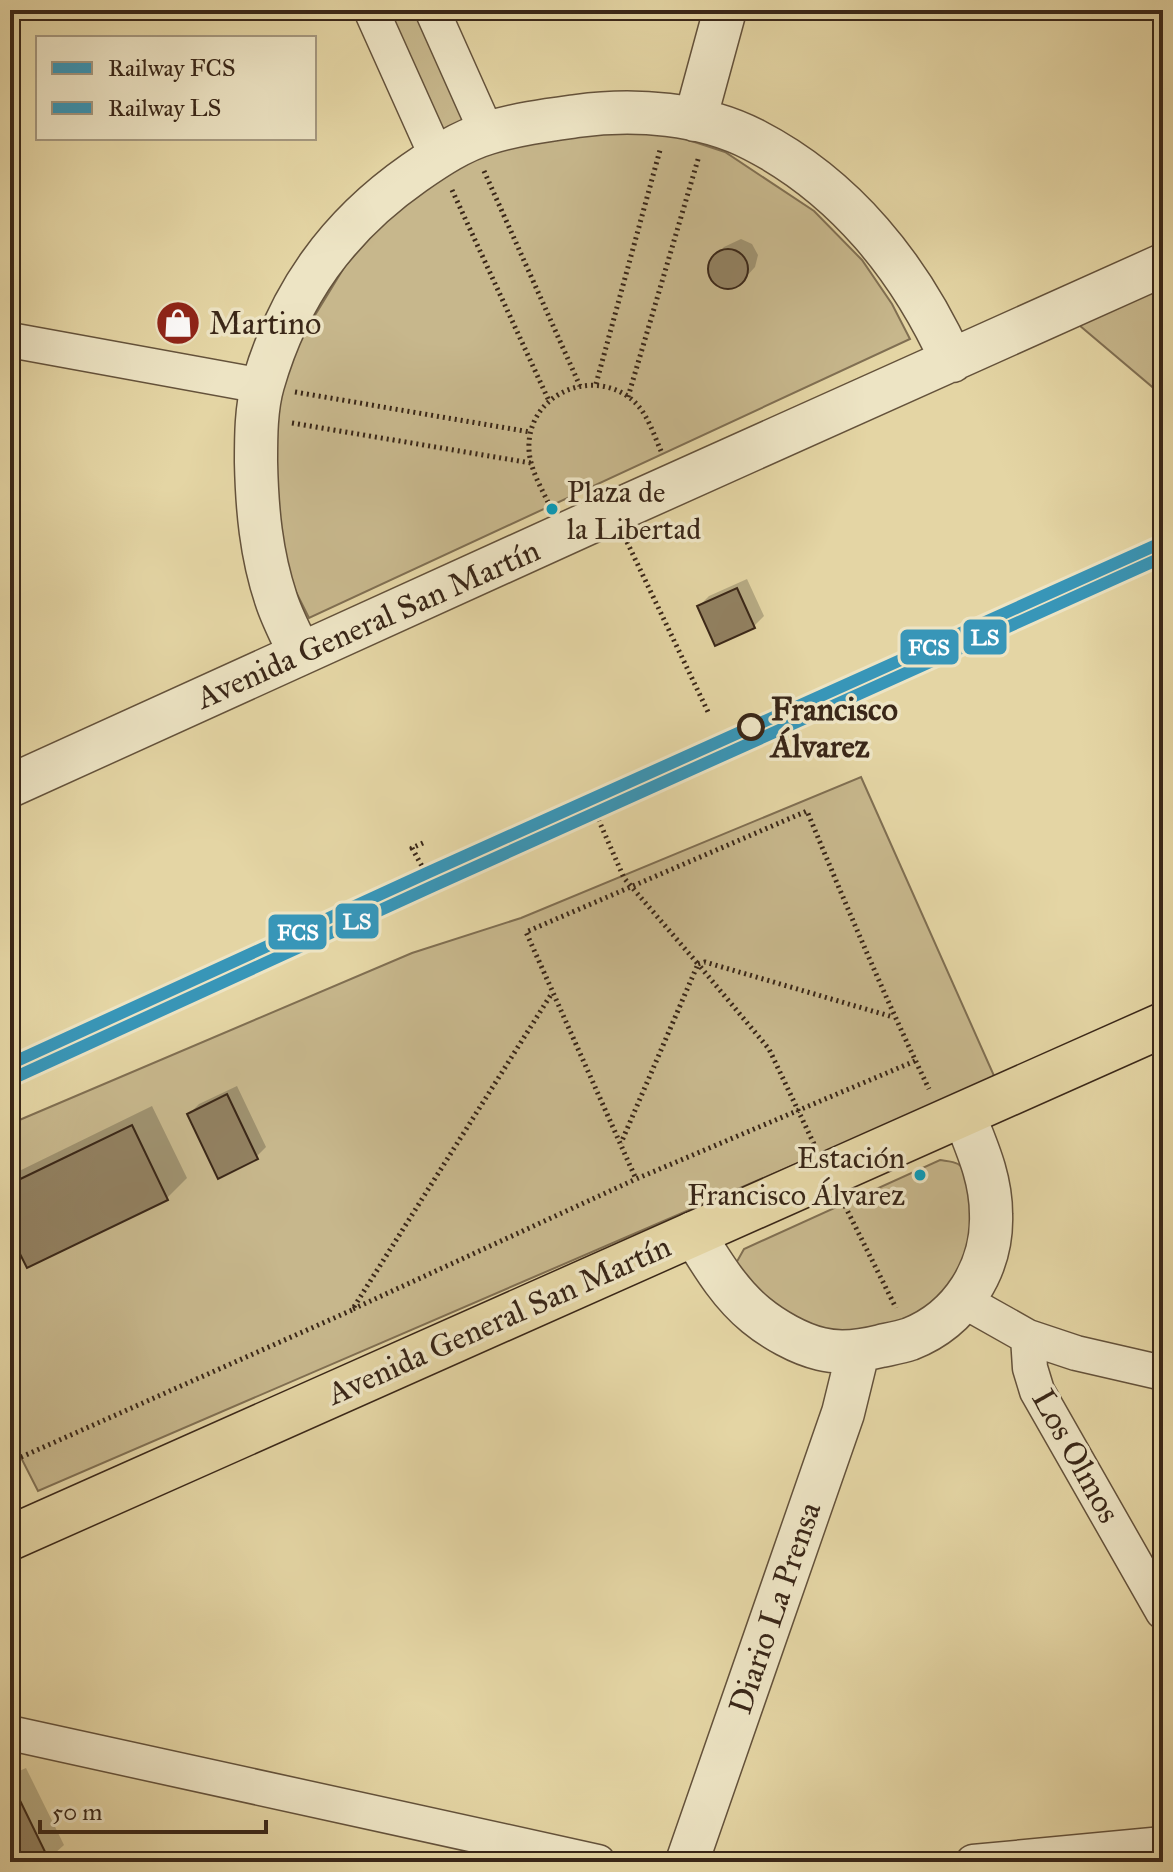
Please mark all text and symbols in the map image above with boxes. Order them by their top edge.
legend [36,36,316,140]
text: Railway FCS [108,53,236,83]
text: Railway LS [108,93,221,123]
shop icon: Martino [154,299,202,347]
place label: Martino [209,304,321,343]
place label: Plaza de la Libertad [567,474,701,547]
marker: Plaza de la Libertad [544,501,560,517]
street label: Avenida General San Martín [189,531,546,718]
line badge: LS [962,618,1008,656]
text: LS [971,624,999,651]
line badge: FCS [899,628,960,666]
text: FCS [908,634,950,661]
place label: Francisco Álvarez [769,690,898,766]
marker: Francisco Álvarez [738,714,764,740]
line badge: LS [334,902,380,940]
text: LS [343,908,371,935]
line badge: FCS [267,913,328,951]
text: FCS [277,919,319,946]
place label: Estación Francisco Álvarez [687,1140,905,1213]
marker: Estación Francisco Álvarez [912,1167,928,1183]
street label: Avenida General San Martín [320,1227,677,1414]
street label: Los Olmos [1023,1383,1129,1529]
street label: Diario La Prensa [721,1497,830,1719]
scale bar [40,1784,266,1834]
text: 50 m [52,1797,102,1827]

